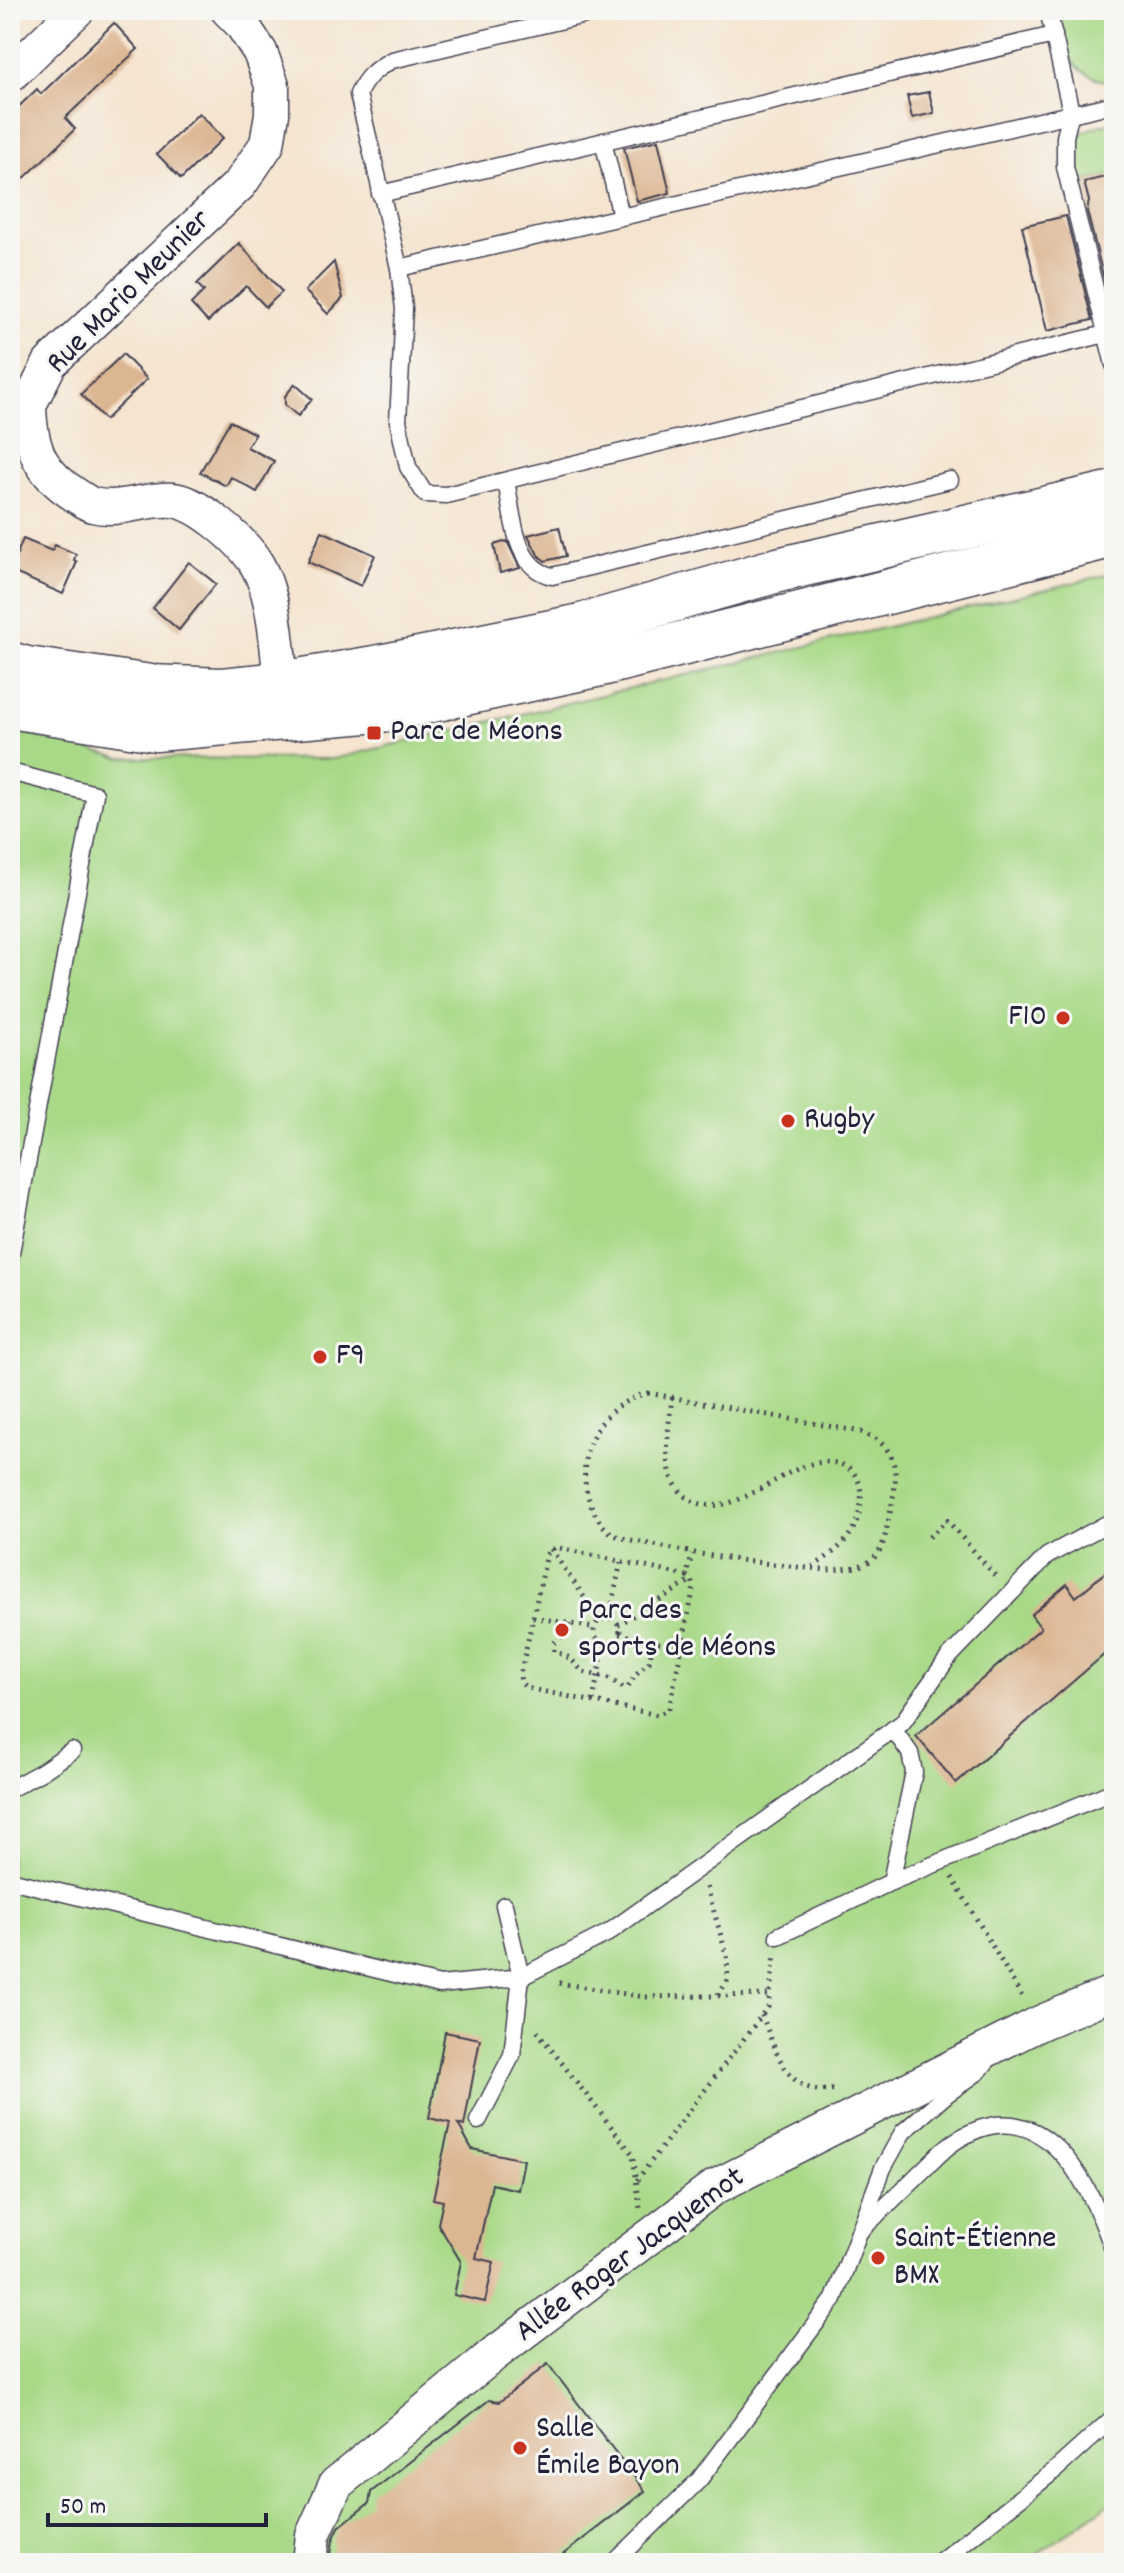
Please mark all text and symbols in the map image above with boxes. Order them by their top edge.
street label: Rue Mario Meunier [37,200,223,386]
place label: Parc de Méons [390,710,563,756]
marker: Parc de Méons [365,724,383,742]
place label: F10 [1008,995,1047,1041]
marker: F10 [1054,1009,1072,1027]
place label: Rugby [804,1098,875,1144]
marker: Rugby [779,1112,797,1130]
place label: F9 [336,1334,365,1380]
marker: F9 [311,1348,329,1366]
place label: Parc des sports de Méons [578,1589,776,1672]
marker: Parc des sports de Méons [553,1621,571,1639]
street label: Allée Roger Jacquemot [506,2157,756,2355]
place label: Saint-Étienne BMX [894,2217,1056,2300]
marker: Saint-Étienne BMX [869,2249,887,2267]
place label: Salle Émile Bayon [536,2407,680,2490]
marker: Salle Émile Bayon [511,2439,529,2457]
scale bar [48,2477,266,2527]
text: 50 m [60,2491,106,2525]

